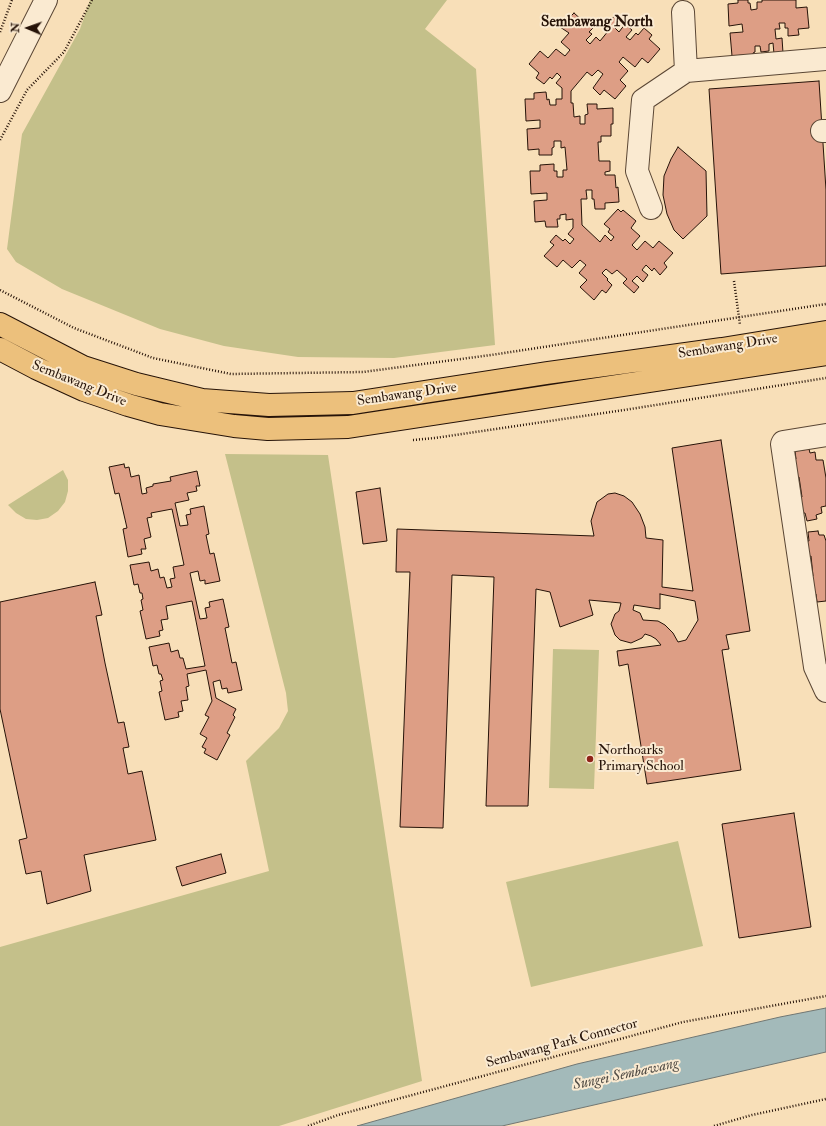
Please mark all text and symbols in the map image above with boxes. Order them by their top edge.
north arrow [8,8,48,48]
district label: Sembawang North [541,14,653,32]
text: N [9,22,22,33]
street label: Sembawang Drive [677,331,779,363]
street label: Sembawang Drive [29,357,129,411]
street label: Sembawang Drive [356,380,458,410]
place label: Northoarks Primary School [598,743,684,776]
marker: Northoarks Primary School [585,754,595,764]
street label: Sembawang Park Connector [484,1016,640,1072]
water label: Sungei Sembawang [572,1055,680,1095]

